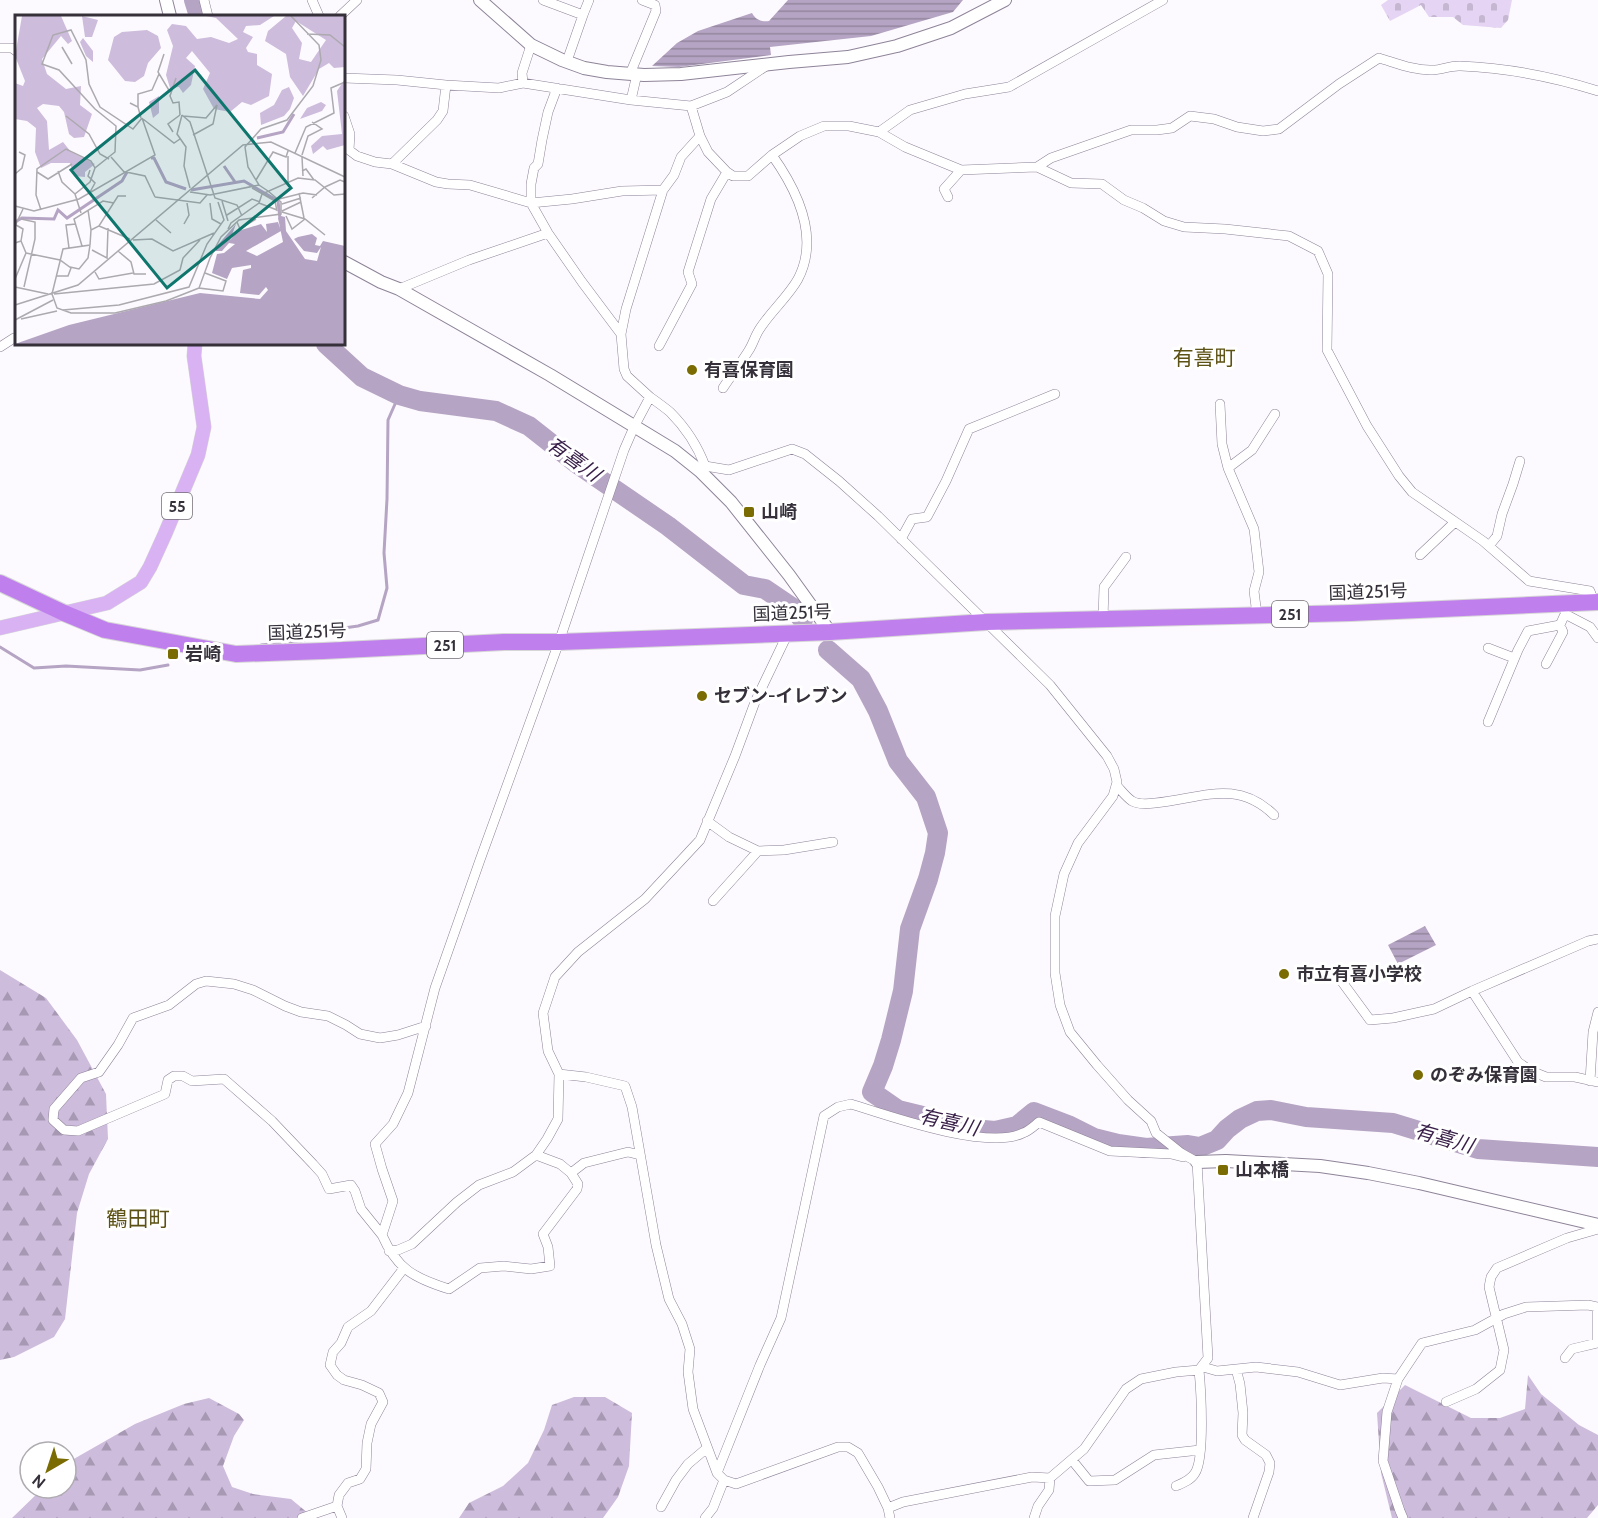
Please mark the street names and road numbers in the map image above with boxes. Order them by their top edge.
road number: 55 [162,493,192,519]
street label: 国道251号 [1328,580,1408,604]
street label: 国道251号 [752,601,832,625]
road number: 251 [1272,601,1308,627]
street label: 国道251号 [267,620,347,644]
road number: 251 [427,632,463,658]

